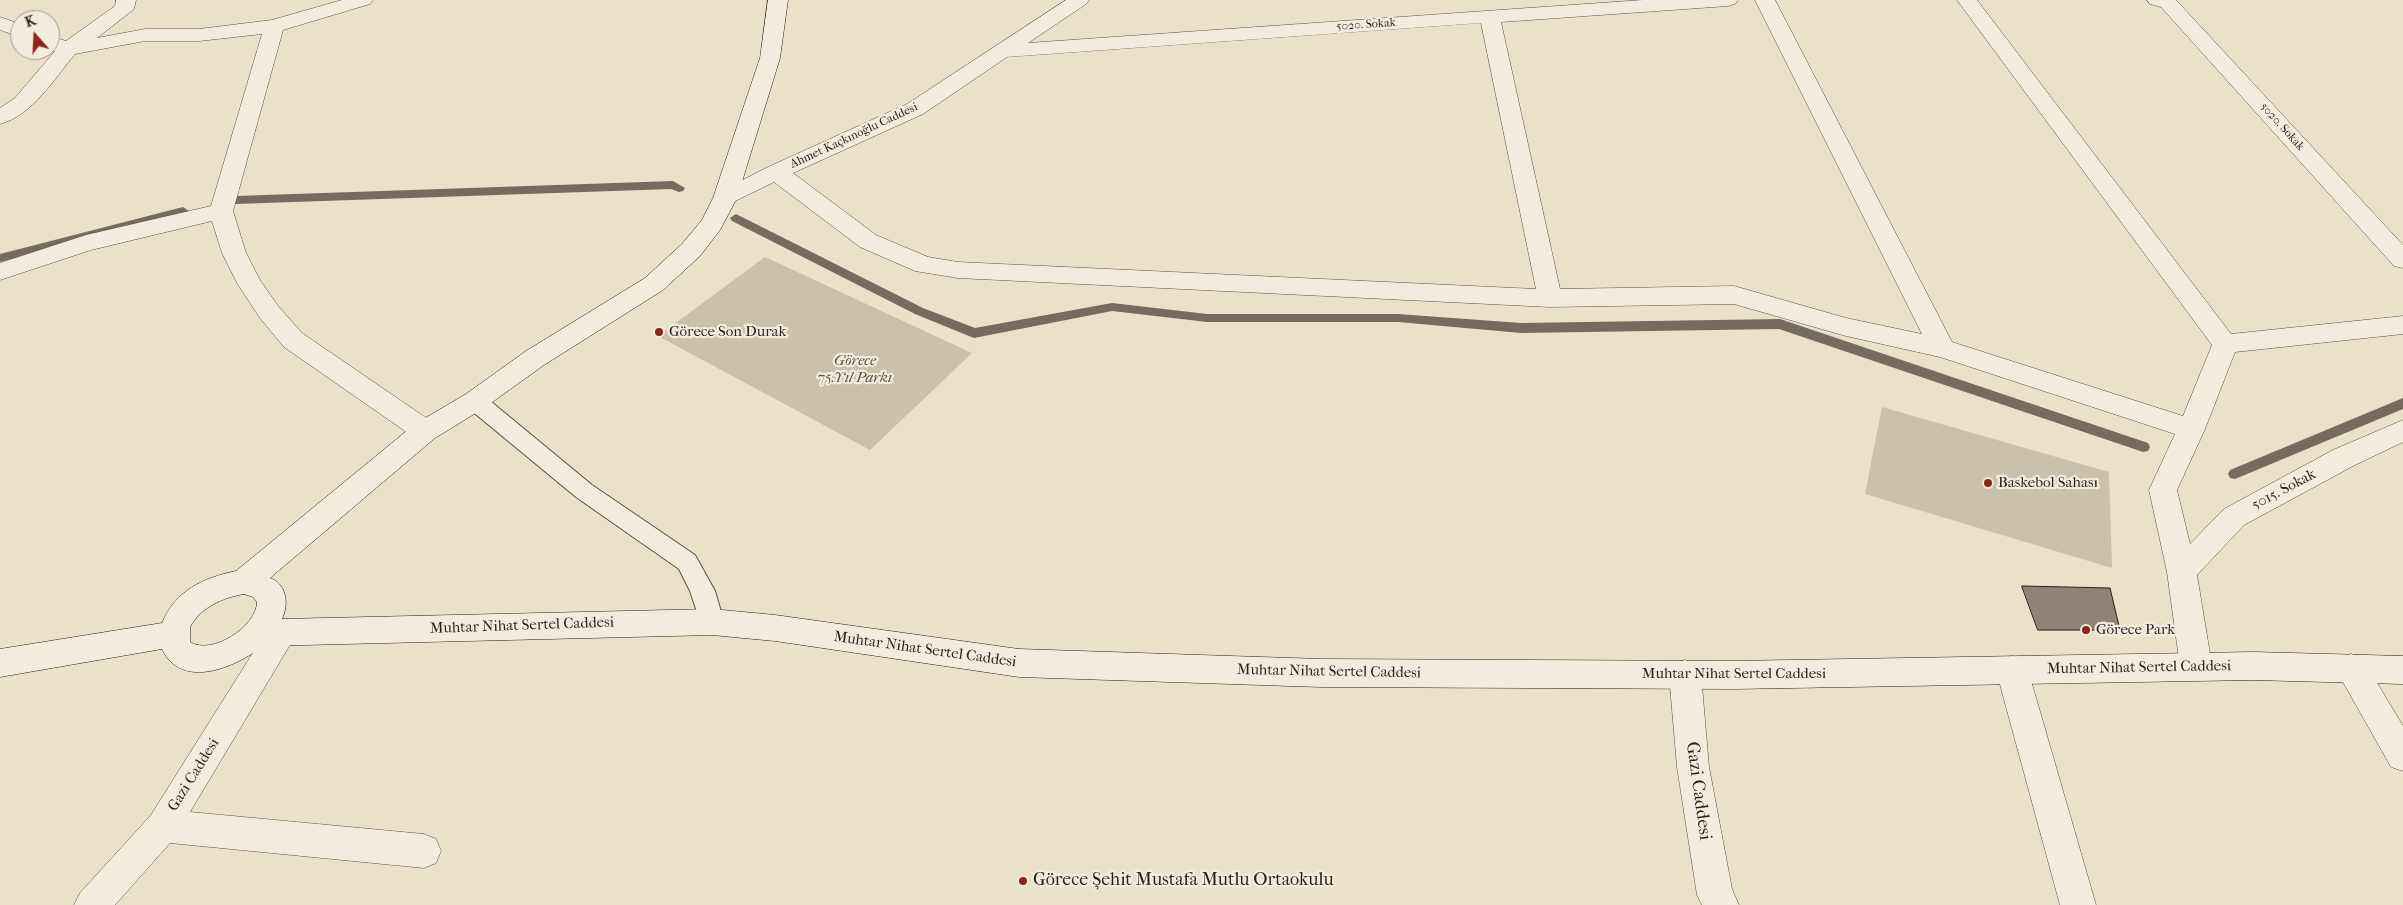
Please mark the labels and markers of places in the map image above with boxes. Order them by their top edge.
place label: Görece Son Durak [669,323,786,341]
marker: Görece Son Durak [653,326,665,338]
place label: Baskebol Sahası [1998,474,2098,492]
marker: Baskebol Sahası [1982,477,1994,489]
place label: Görece Park [2096,621,2175,639]
marker: Görece Park [2080,624,2092,636]
place label: Görece Şehit Mustafa Mutlu Ortaokulu [1033,870,1334,892]
marker: Görece Şehit Mustafa Mutlu Ortaokulu [1017,875,1029,887]

